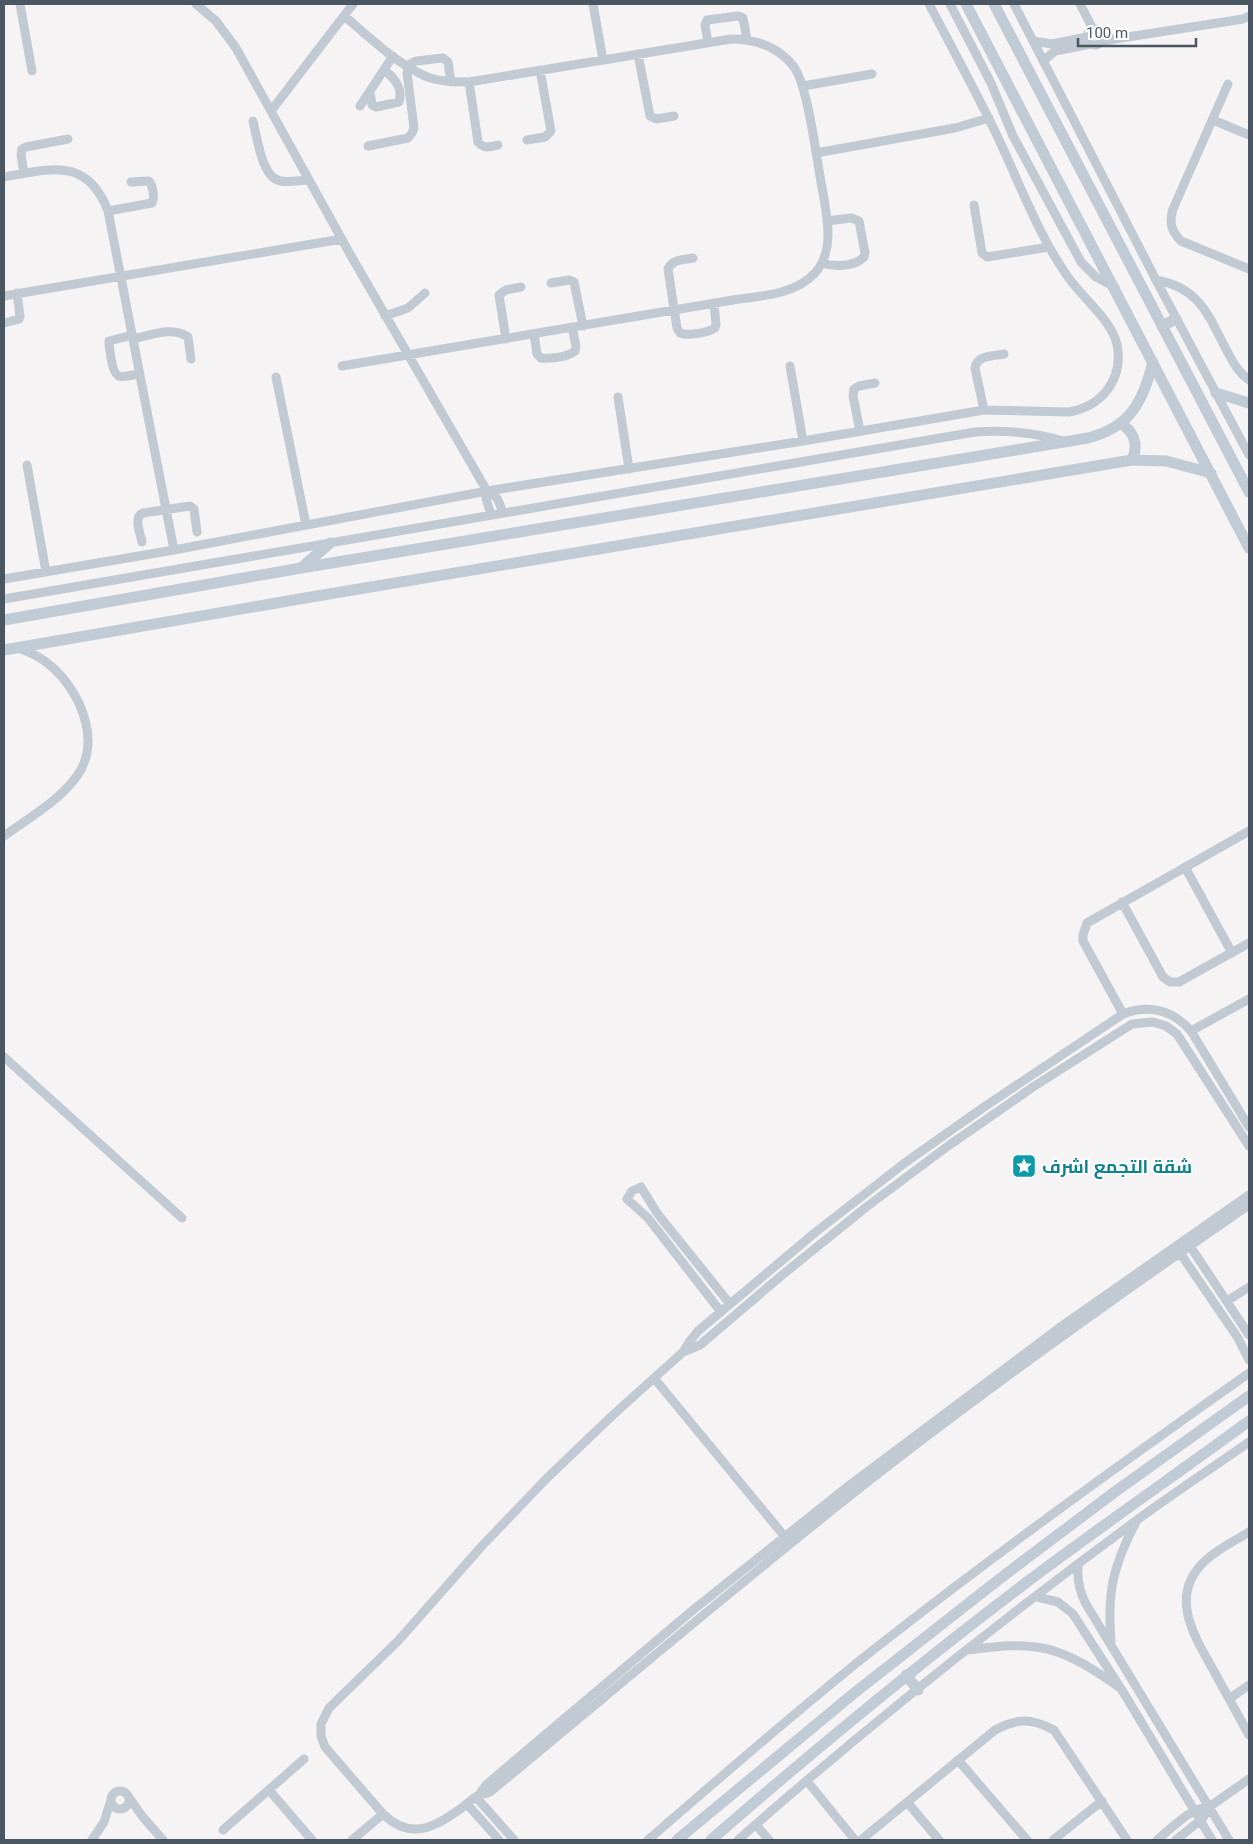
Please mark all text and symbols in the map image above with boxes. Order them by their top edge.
scale bar [1078,15,1196,47]
text: 100 m [1086,24,1128,42]
place icon: شقة التجمع اشرف [1011,1153,1037,1179]
place label: شقة التجمع اشرف [1042,1156,1192,1179]

